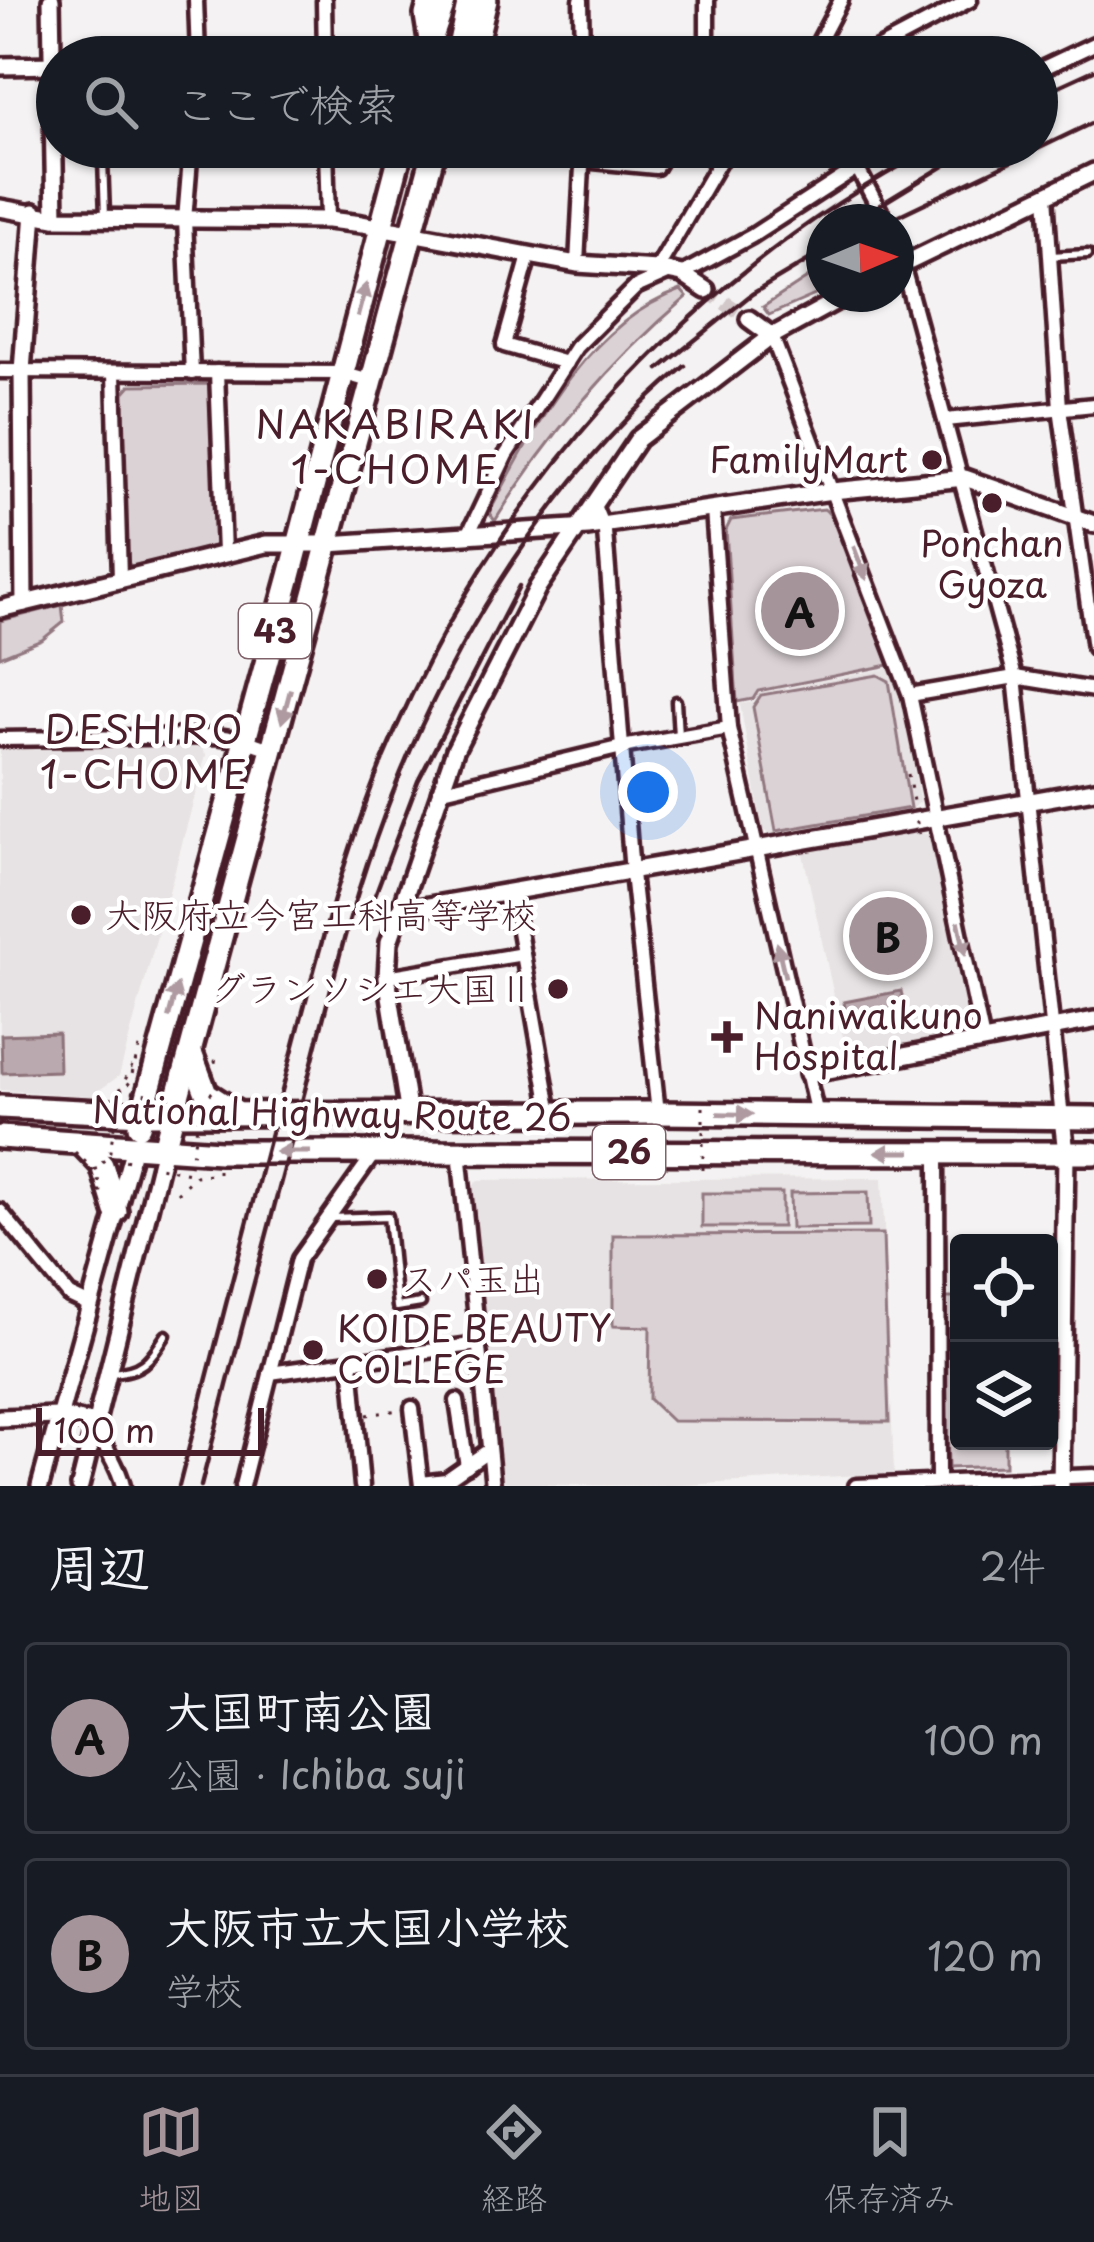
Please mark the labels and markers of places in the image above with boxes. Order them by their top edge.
place label: FamilyMart [709,431,908,485]
marker: FamilyMart [919,447,945,473]
marker: Ponchan Gyoza [979,490,1005,516]
place label: Ponchan Gyoza [920,515,1064,610]
pin: A [761,566,839,656]
place label: 大阪府立今宮工科高等学校 [105,886,537,940]
pin: B [849,891,927,981]
marker: 大阪府立今宮工科高等学校 [68,902,94,928]
place label: グランソシエ大国Ⅱ [210,960,534,1014]
marker: グランソシエ大国Ⅱ [545,976,571,1002]
place label: Naniwaikuno Hospital [754,987,983,1082]
marker: Naniwaikuno Hospital [711,1021,743,1053]
place label: スパ玉出 [401,1250,545,1304]
marker: スパ玉出 [364,1266,390,1292]
place label: KOIDE BEAUTY COLLEGE [337,1300,612,1395]
marker: KOIDE BEAUTY COLLEGE [300,1337,326,1363]

